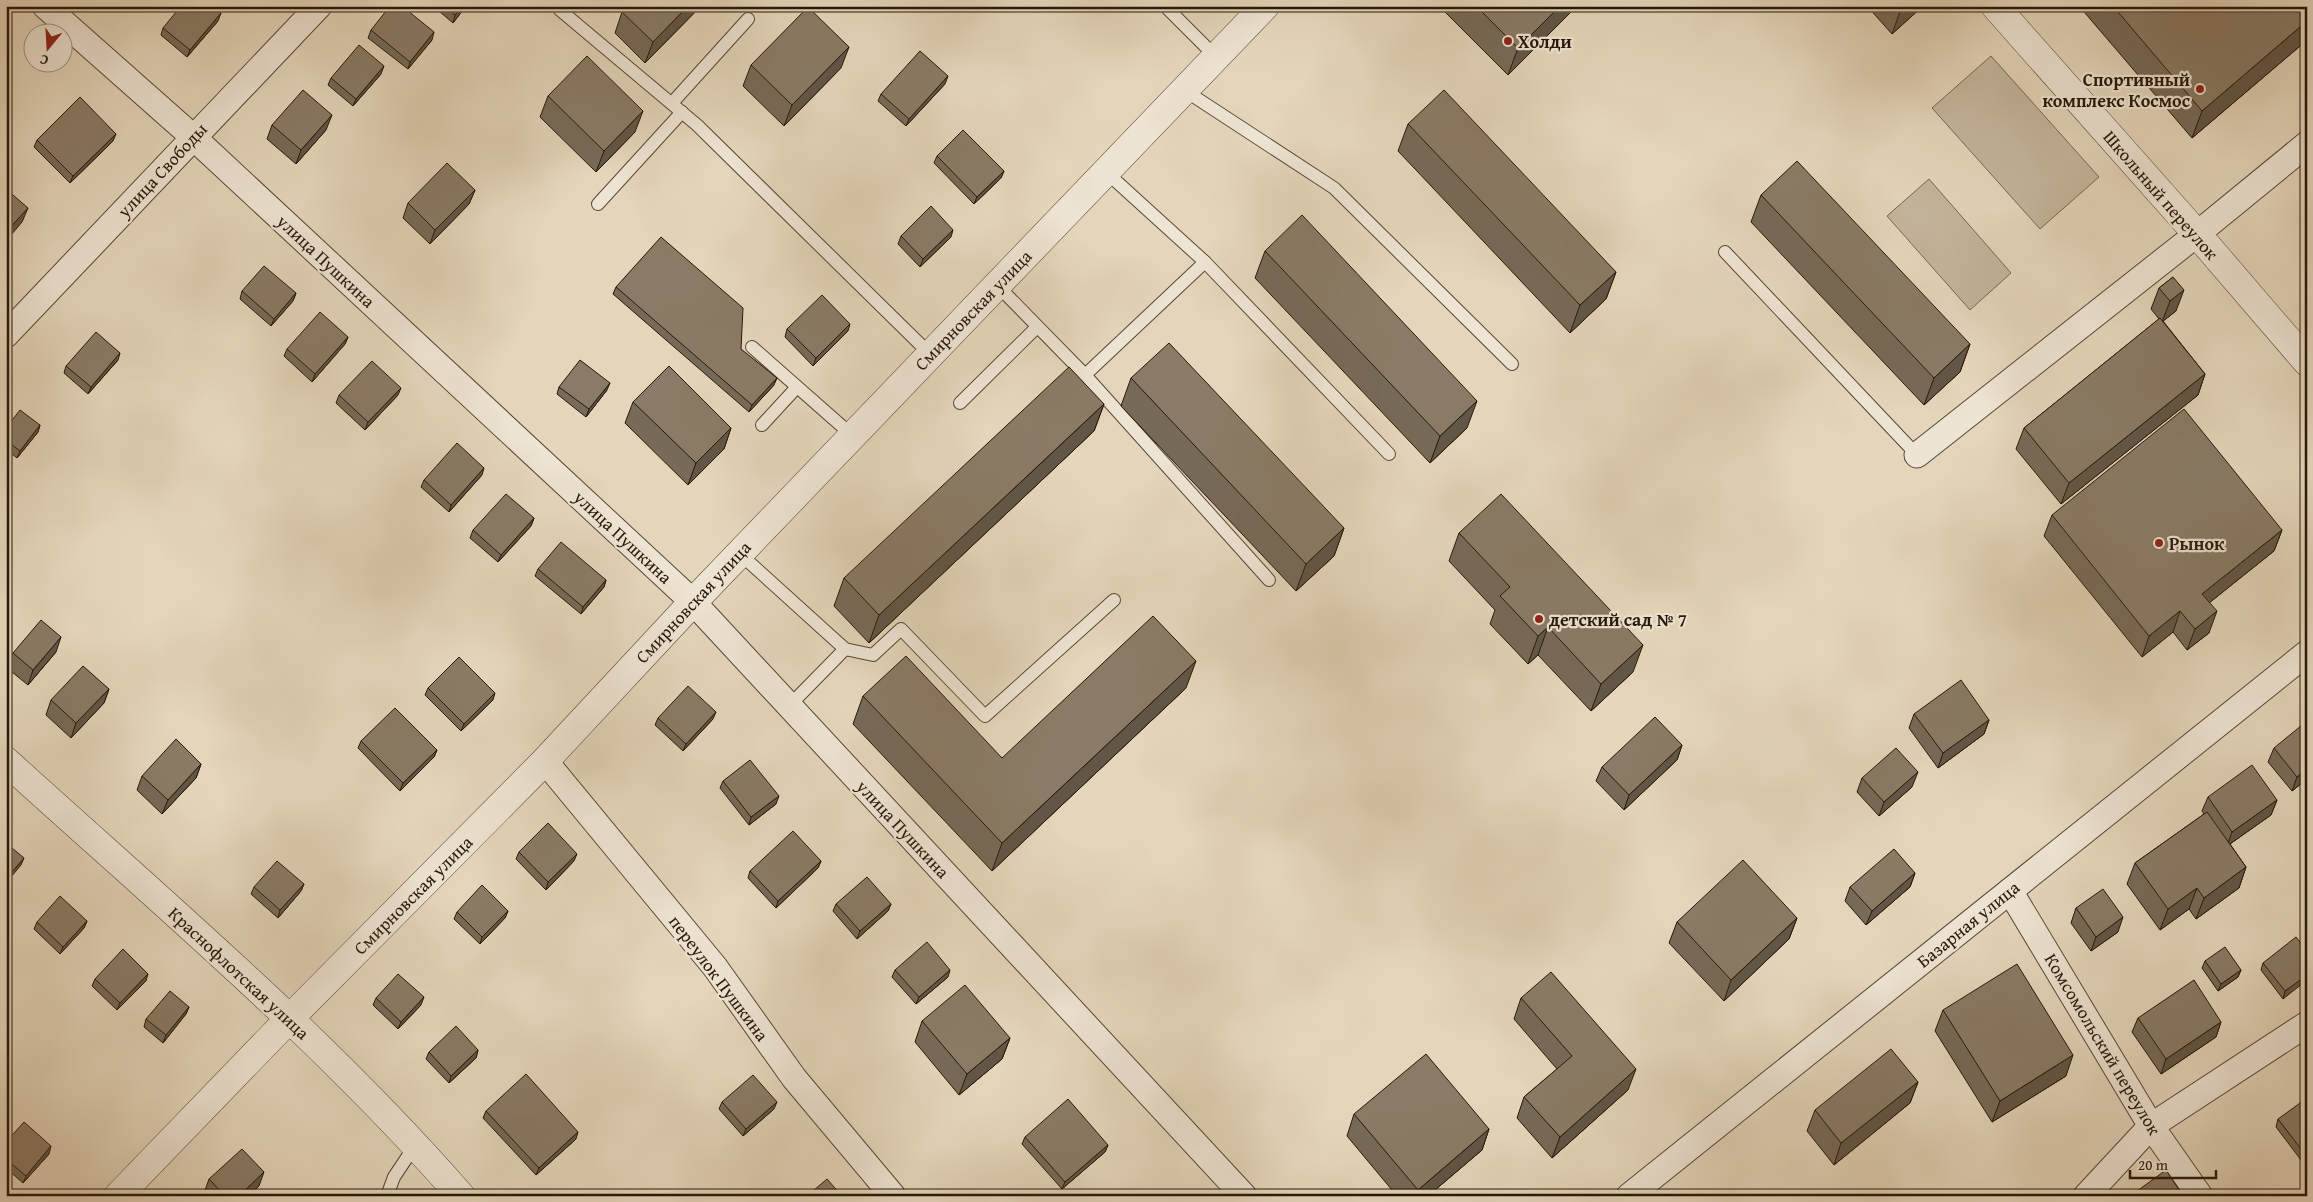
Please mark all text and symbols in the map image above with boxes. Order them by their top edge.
north arrow [22,22,72,72]
place label: Холди [1518,28,1572,55]
marker: Холди [1502,35,1514,47]
text: С [37,50,51,71]
place label: Спортивный комплекс Космос [2042,66,2190,114]
marker: Спортивный комплекс Космос [2194,83,2206,95]
street label: улица Свободы [110,116,213,224]
street label: Школьный переулок [2097,124,2225,266]
street label: улица Пушкина [270,207,382,314]
street label: Смирновская улица [908,243,1038,377]
street label: улица Пушкина [567,483,679,590]
place label: Рынок [2169,530,2225,557]
street label: Смирновская улица [629,534,757,669]
marker: Рынок [2153,537,2165,549]
place label: детский сад № 7 [1549,606,1687,633]
marker: детский сад № 7 [1533,613,1545,625]
street label: улица Пушкина [849,773,956,885]
street label: Смирновская улица [347,829,479,961]
street label: Базарная улица [1911,874,2026,974]
street label: Краснофлотская улица [162,900,316,1046]
street label: переулок Пушкина [662,909,776,1047]
street label: Комсомольский переулок [2038,948,2168,1141]
scale bar [2130,1147,2217,1179]
text: 20 m [2138,1154,2169,1175]

